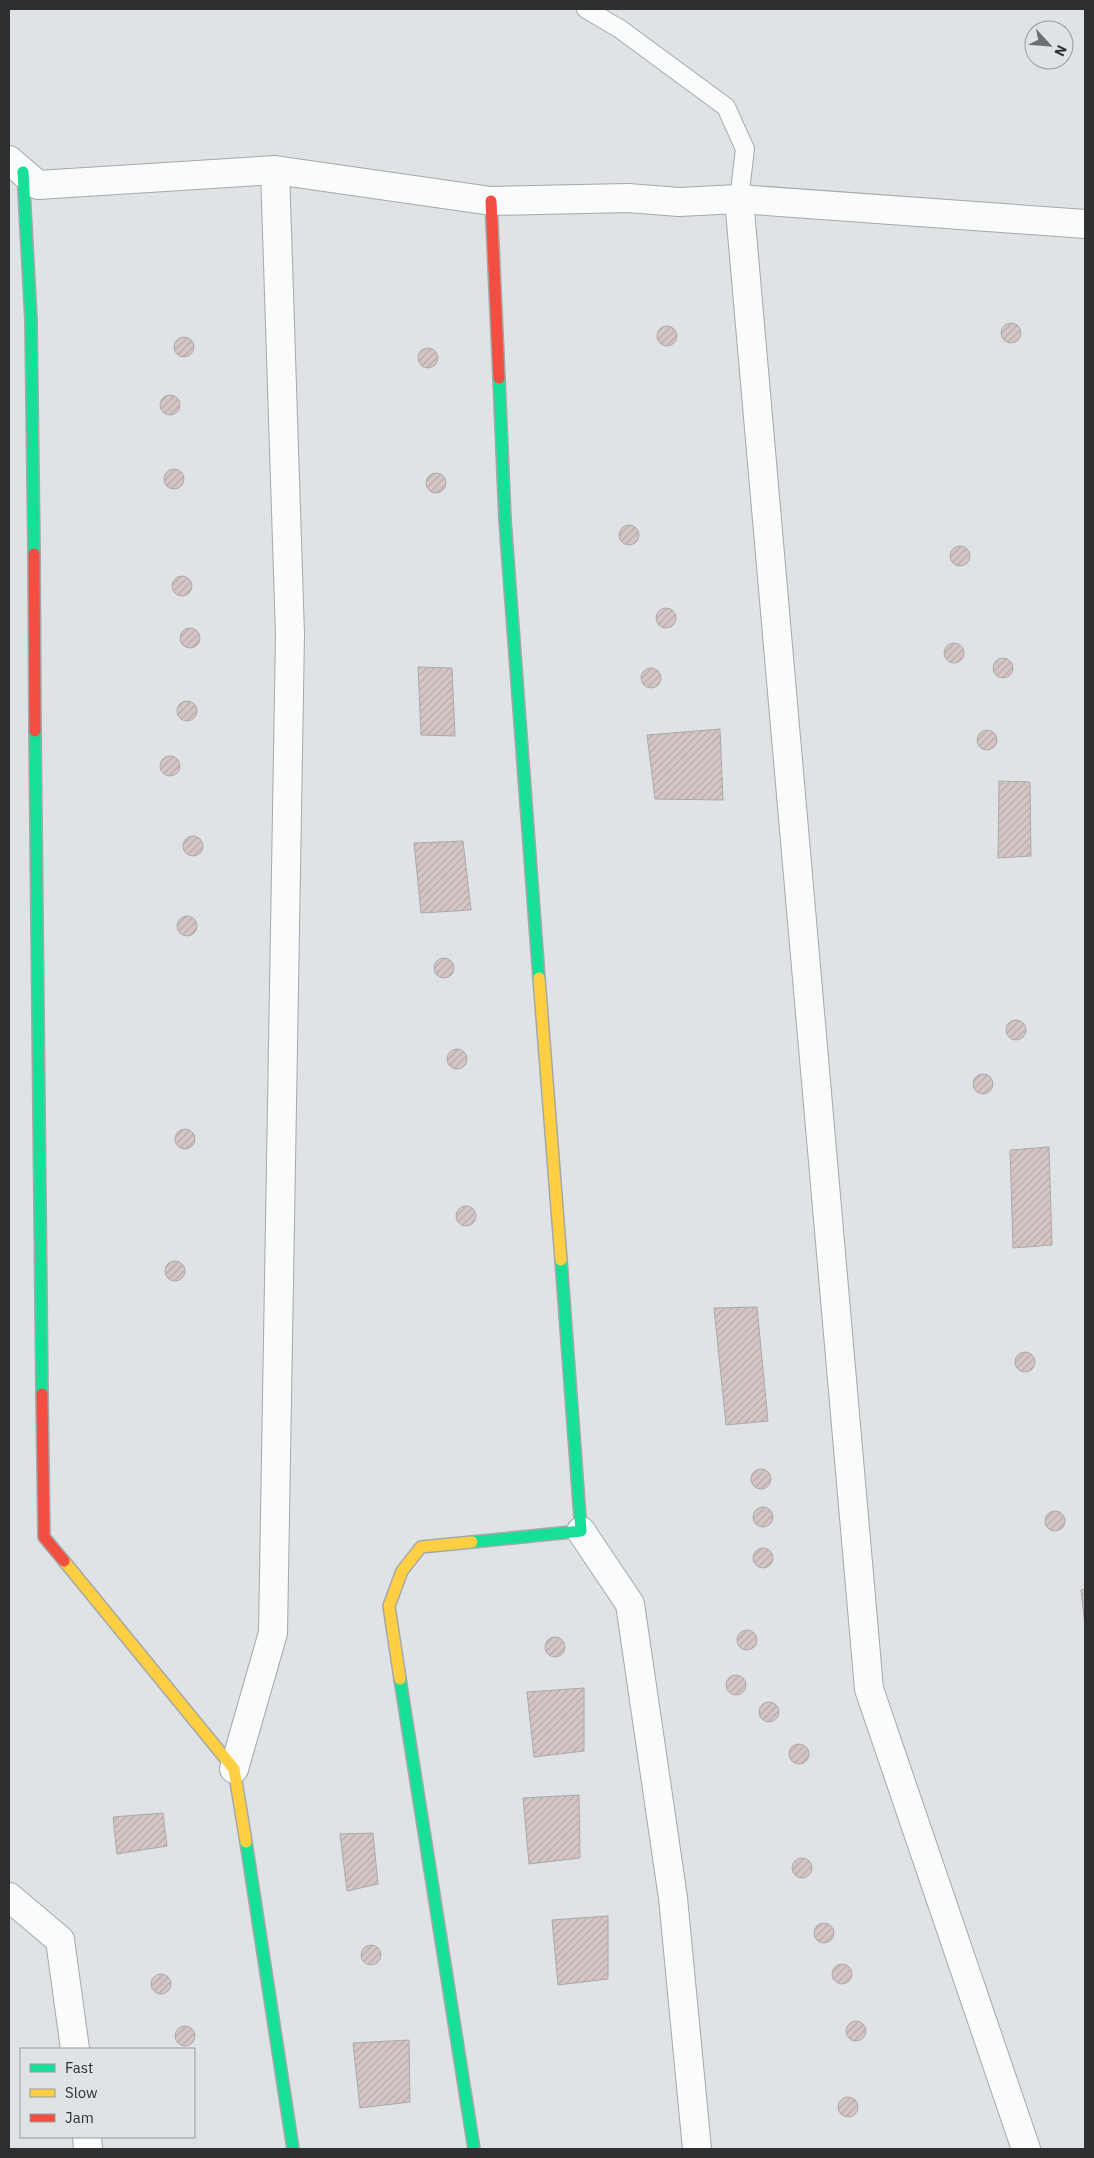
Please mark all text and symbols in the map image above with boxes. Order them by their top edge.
north arrow [1024,20,1074,70]
text: N [1050,42,1071,59]
legend [20,2048,195,2138]
text: Fast [65,2058,93,2077]
text: Slow [65,2083,98,2102]
text: Jam [65,2108,94,2127]

